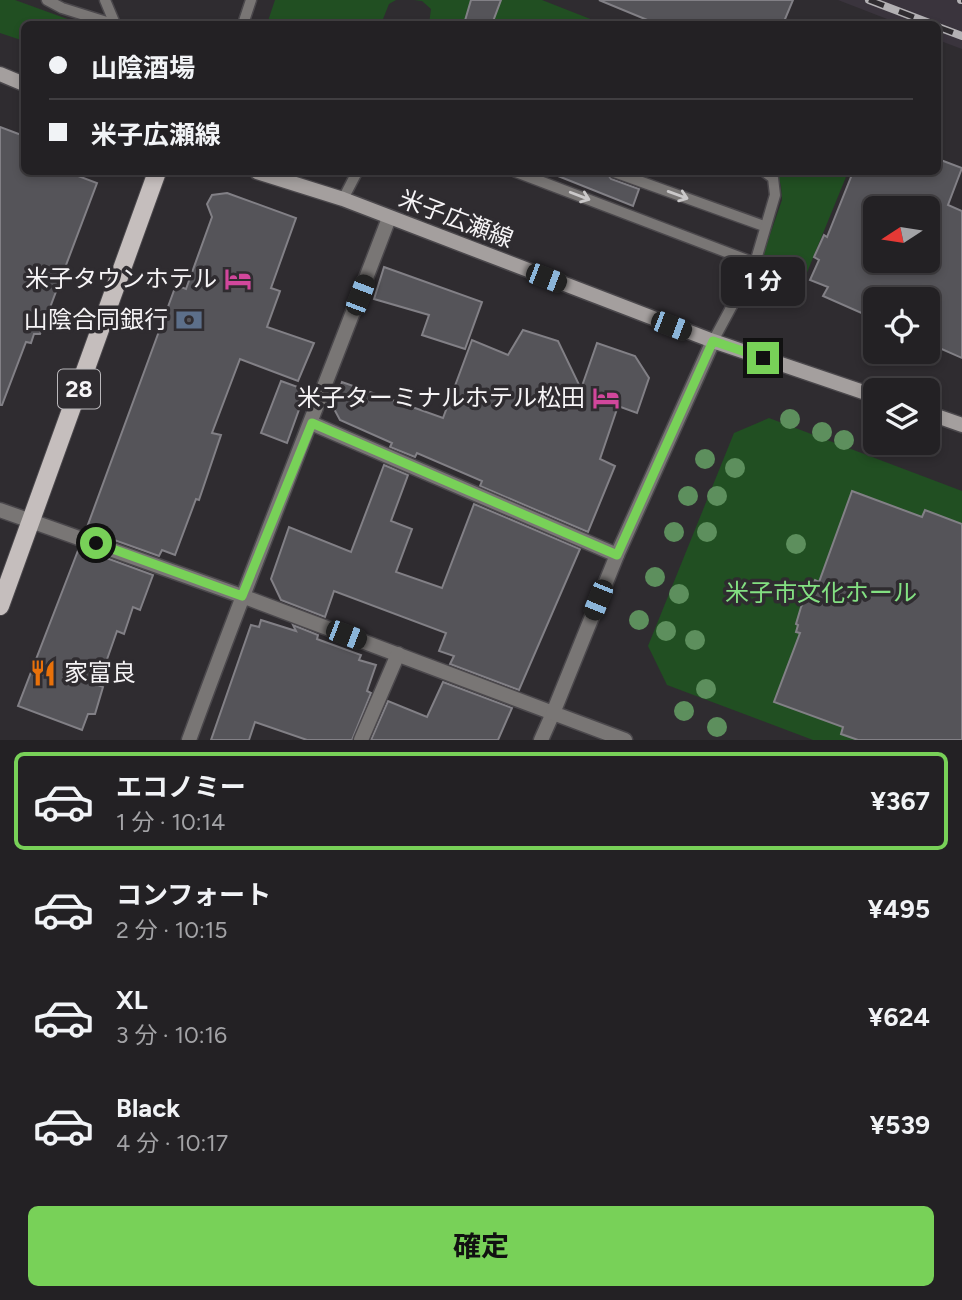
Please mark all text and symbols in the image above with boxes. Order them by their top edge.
text: 山陰酒場 [91,52,195,84]
text: 米子広瀬線 [91,119,221,151]
street label: 米子広瀬線 [395,183,517,254]
one-way arrow [667,190,689,202]
one-way arrow [569,191,591,203]
north arrow [863,196,940,273]
map controls [863,196,940,455]
callout: 1 分 [721,256,805,306]
car [523,261,570,295]
place label: 米子タウンホテル [25,264,217,293]
hotel icon: 米子タウンホテル [223,264,253,294]
text: 1 分 [744,267,782,295]
car [343,272,378,318]
button: locate [863,287,940,364]
place label: 山陰合同銀行 [24,305,168,334]
bank icon: 山陰合同銀行 [174,305,204,335]
car [648,309,695,343]
route end [747,342,779,374]
road number: 28 [58,370,100,408]
button: layers [863,378,940,455]
place label: 米子ターミナルホテル松田 [297,383,585,412]
hotel icon: 米子ターミナルホテル松田 [591,383,621,413]
route start [80,527,112,559]
car [581,577,616,623]
park label: 米子市文化ホール [725,578,917,607]
car [323,618,370,652]
restaurant icon: 家富良 [28,658,58,688]
place label: 家富良 [64,658,136,687]
icon: car [32,770,95,833]
text: エコノミー [116,771,246,803]
text: ¥367 [871,785,930,817]
text: 1 分 · 10:14 [116,808,225,836]
icon: car [32,878,95,941]
text: コンフォート [116,879,271,911]
text: ¥495 [868,893,930,925]
text: 2 分 · 10:15 [116,916,228,944]
text: XL [116,984,148,1016]
icon: car [32,986,95,1049]
text: ¥624 [868,1001,930,1033]
text: 3 分 · 10:16 [116,1021,227,1049]
text: Black [116,1092,180,1124]
icon: car [32,1094,95,1157]
text: ¥539 [870,1109,930,1141]
text: 4 分 · 10:17 [116,1129,228,1157]
button: 確定 [28,1206,934,1286]

